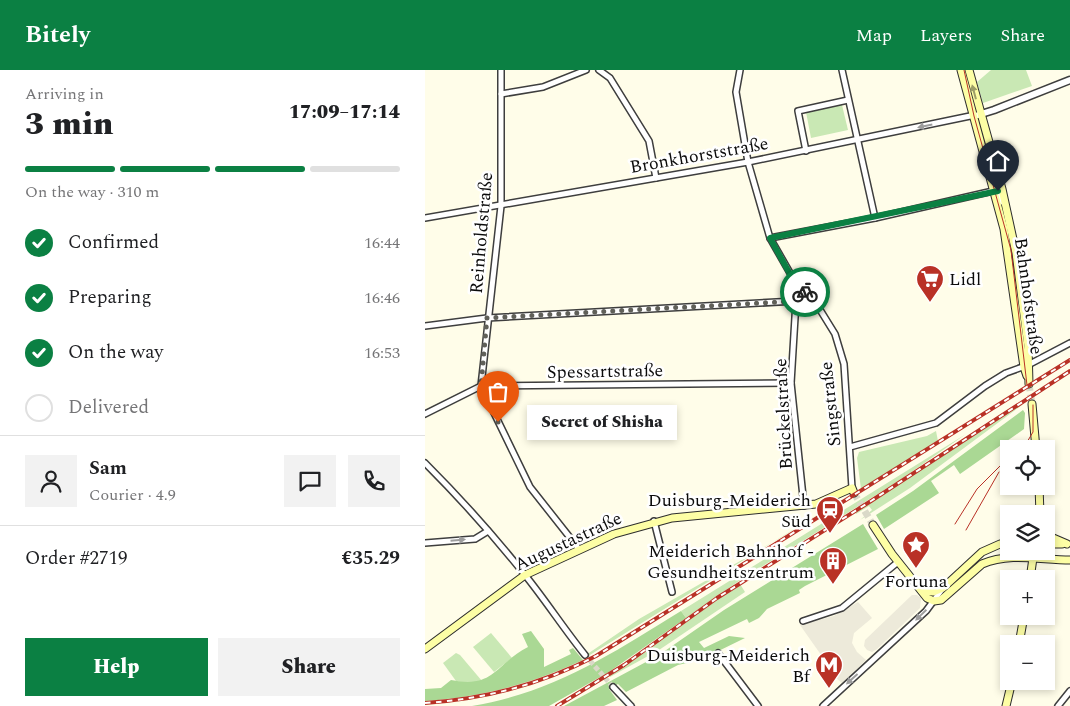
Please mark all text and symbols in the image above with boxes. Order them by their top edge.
text: Bitely [25,17,90,53]
text: Map [856,22,892,49]
text: Layers [920,22,972,49]
text: Share [1000,22,1045,49]
text: Arriving in [25,82,104,106]
one-way arrow [970,85,978,100]
text: 17:09–17:14 [289,98,400,127]
text: 3 min [25,100,113,149]
one-way arrow [917,122,932,130]
street label: Bronkhorststraße [628,130,770,181]
pin [977,140,1019,191]
icon: home [984,147,1012,175]
street label: Reinholdstraße [463,171,500,295]
text: On the way · 310 m [25,180,159,204]
text: Confirmed [68,228,159,257]
icon: check [25,229,53,257]
text: 16:44 [364,231,400,255]
street label: Bahnhofstraße [1007,236,1050,356]
supermarket icon: Lidl [915,264,945,303]
place label: Lidl [949,266,981,293]
courier [780,267,830,317]
icon: bike [791,278,819,306]
text: Preparing [68,283,152,312]
icon: check [25,284,53,312]
text: 16:46 [364,286,400,310]
text: On the way [68,338,164,367]
icon: check [25,339,53,367]
text: 16:53 [364,341,400,365]
street label: Spessartstraße [547,357,663,386]
street label: Brückelstraße [767,358,800,470]
street label: Singstraße [813,360,848,448]
pin [477,371,519,422]
icon: bag [484,378,512,406]
text: Delivered [68,393,149,422]
callout: Secret of Shisha [528,404,678,440]
text: Secret of Shisha [541,410,663,434]
map controls [1000,440,1055,690]
button: locate [1000,440,1055,495]
text: Sam [89,454,127,483]
button: person [25,455,77,507]
button: chat [284,455,336,507]
button: phone [348,455,400,507]
text: Courier · 4.9 [89,483,176,507]
place label: Duisburg-Meiderich Süd [648,487,811,535]
station icon: Duisburg-Meiderich Süd [815,495,845,534]
street label: Augustastraße [510,505,626,578]
button: layers [1000,505,1055,560]
place icon: Fortuna [901,530,931,569]
one-way arrow [450,536,466,544]
place label: Meiderich Bahnhof - Gesundheitszentrum [647,538,814,586]
text: Order #2719 [25,544,128,573]
text: €35.29 [342,544,400,573]
building icon: Meiderich Bahnhof - Gesundheitszentrum [818,546,848,585]
place label: Fortuna [884,568,948,595]
button: + [1000,570,1055,625]
one-way arrow [915,609,927,621]
button: − [1000,635,1055,690]
button: Help [25,638,208,696]
button: Share [218,638,400,696]
place label: Duisburg-Meiderich Bf [647,642,812,690]
metro station icon: Duisburg-Meiderich Bf [814,650,844,689]
one-way arrow [847,673,859,685]

